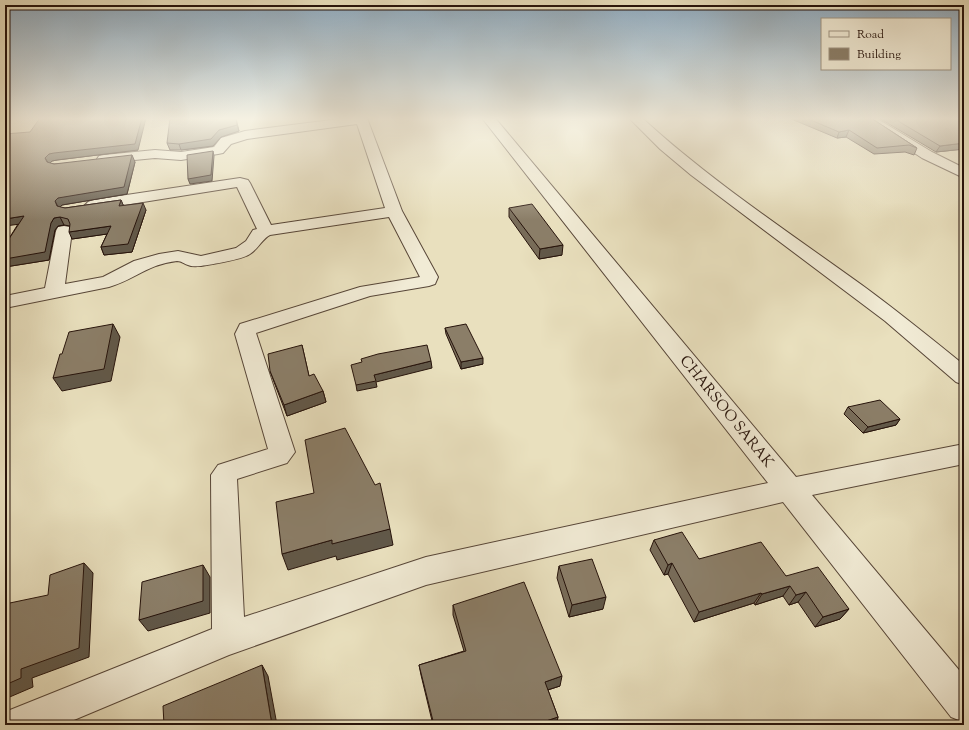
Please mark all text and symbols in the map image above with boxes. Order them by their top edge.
legend [821,18,951,70]
text: Road [857,26,884,44]
text: Building [857,46,901,64]
street label: CHARSOO SARAK [674,351,778,473]

